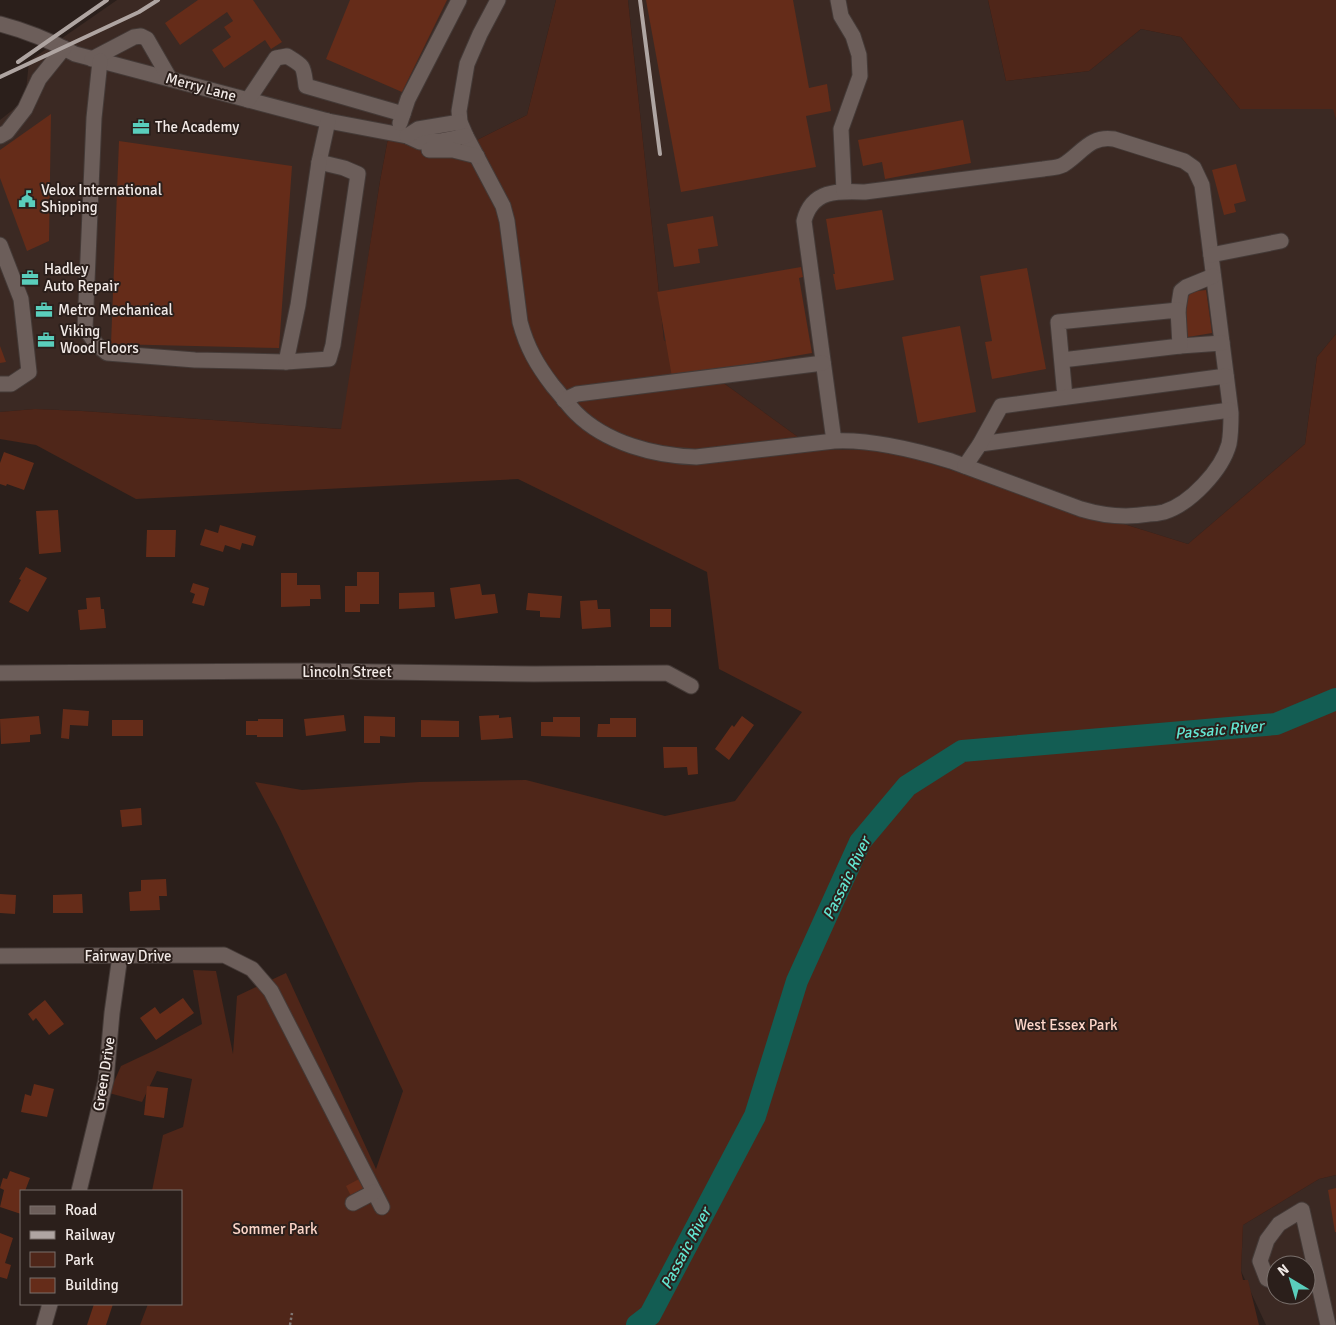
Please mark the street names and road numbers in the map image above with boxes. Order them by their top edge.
street label: Merry Lane [164,69,238,105]
street label: Lincoln Street [302,663,392,681]
street label: Fairway Drive [85,947,171,965]
street label: Green Drive [89,1036,119,1112]

